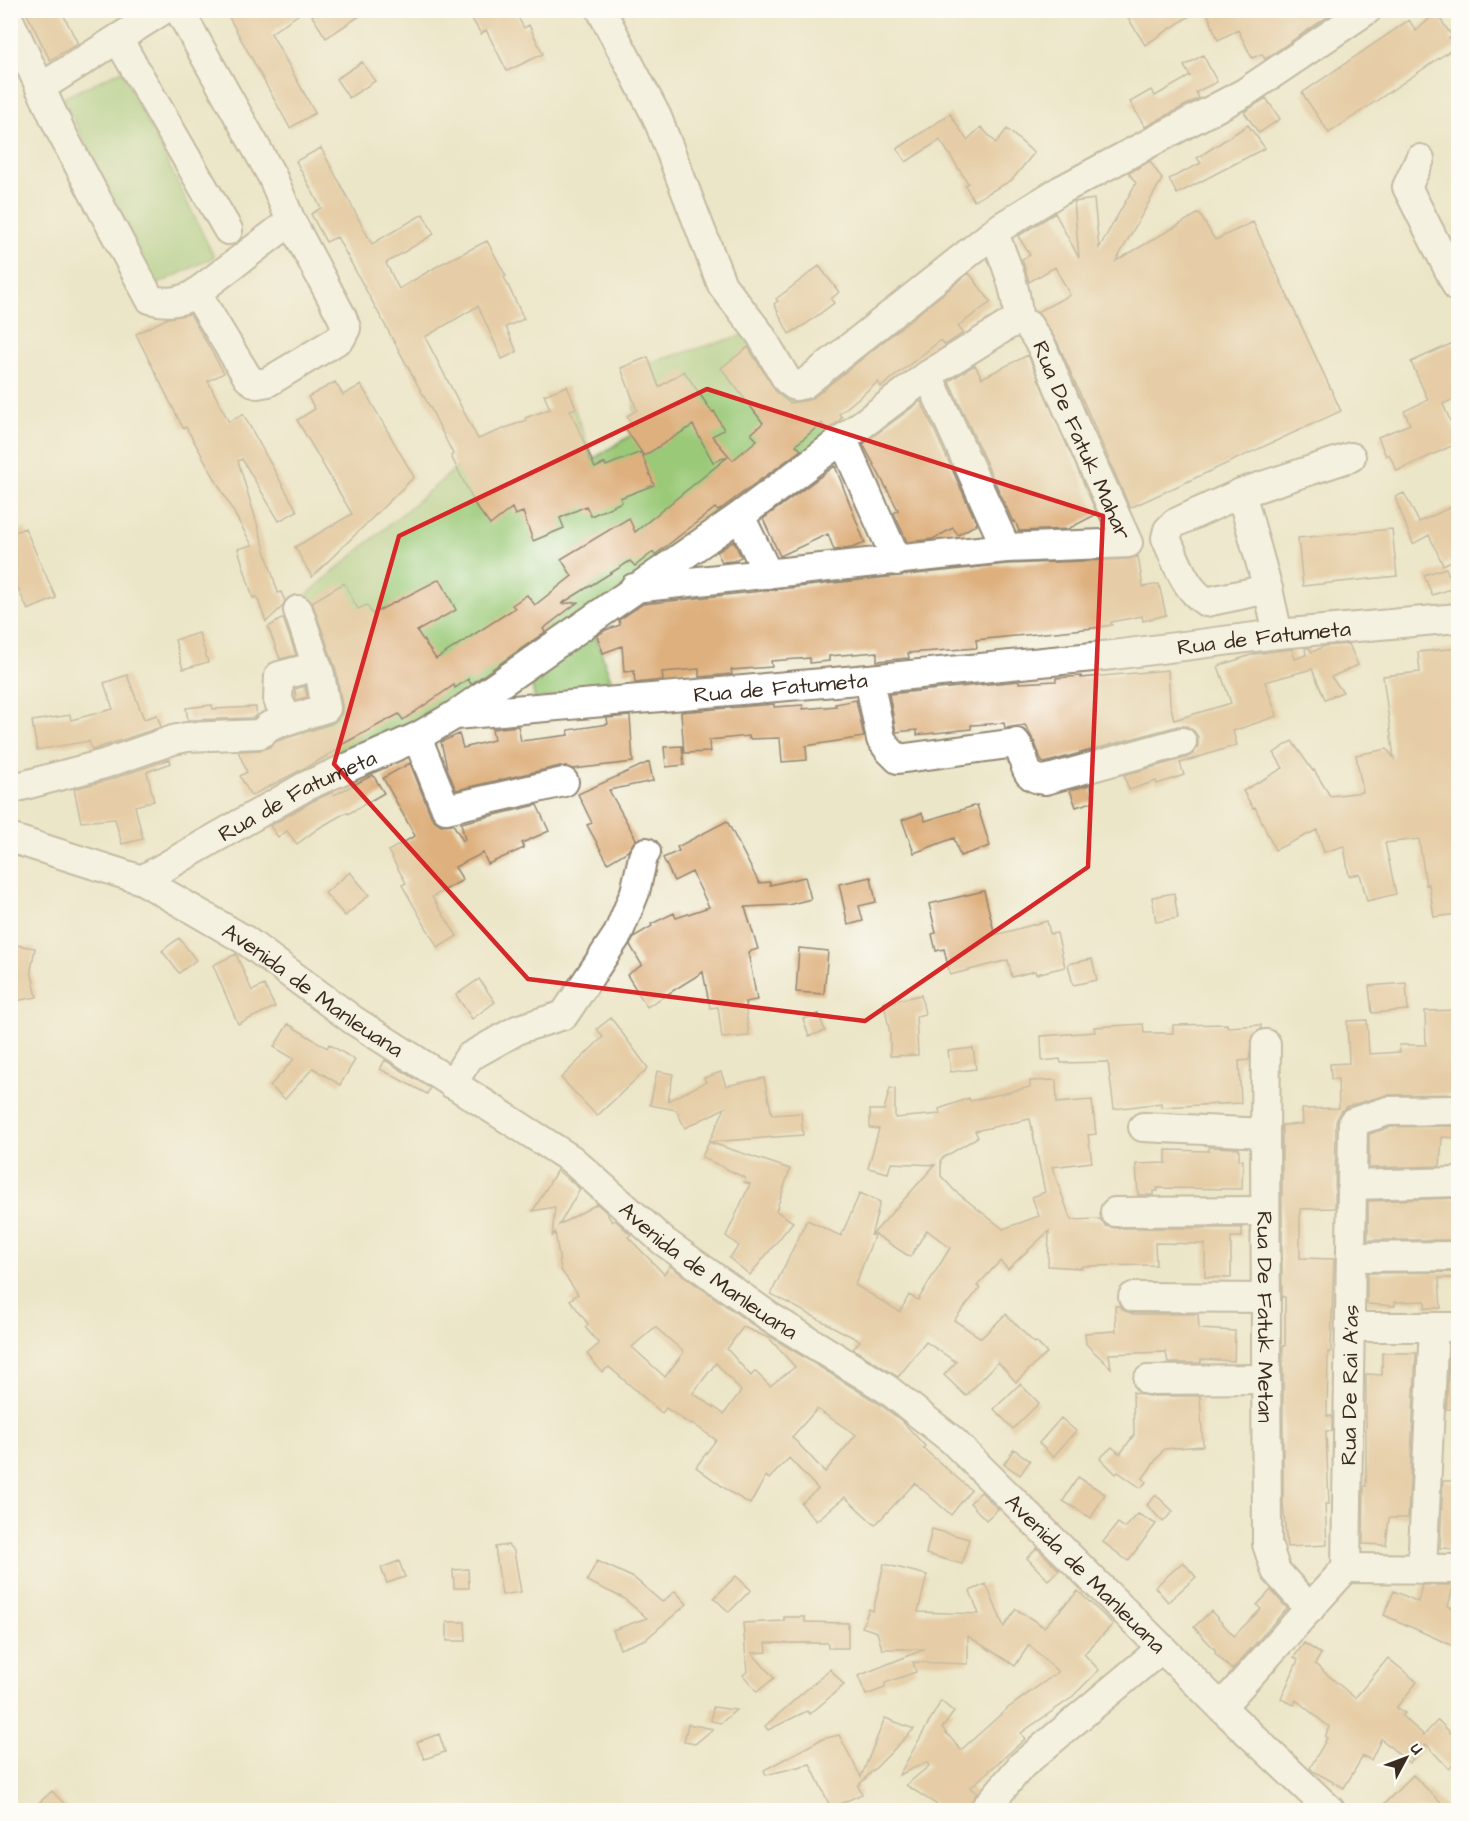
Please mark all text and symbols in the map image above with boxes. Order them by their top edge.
street label: Rua De Fatuk Mahar [1024,336,1139,545]
street label: Rua de Fatumeta [1175,614,1352,664]
street label: Rua de Fatumeta [692,665,869,711]
street label: Rua de Fatumeta [213,743,382,850]
street label: Avenida de Manleuana [216,916,409,1065]
street label: Avenida de Manleuana [612,1195,803,1347]
street label: Rua De Fatuk Metan [1248,1211,1280,1423]
street label: Rua De Rai A’as [1334,1304,1367,1466]
street label: Avenida de Manleuana [998,1487,1172,1661]
north arrow [1376,1728,1436,1788]
text: U [1405,1738,1428,1759]

